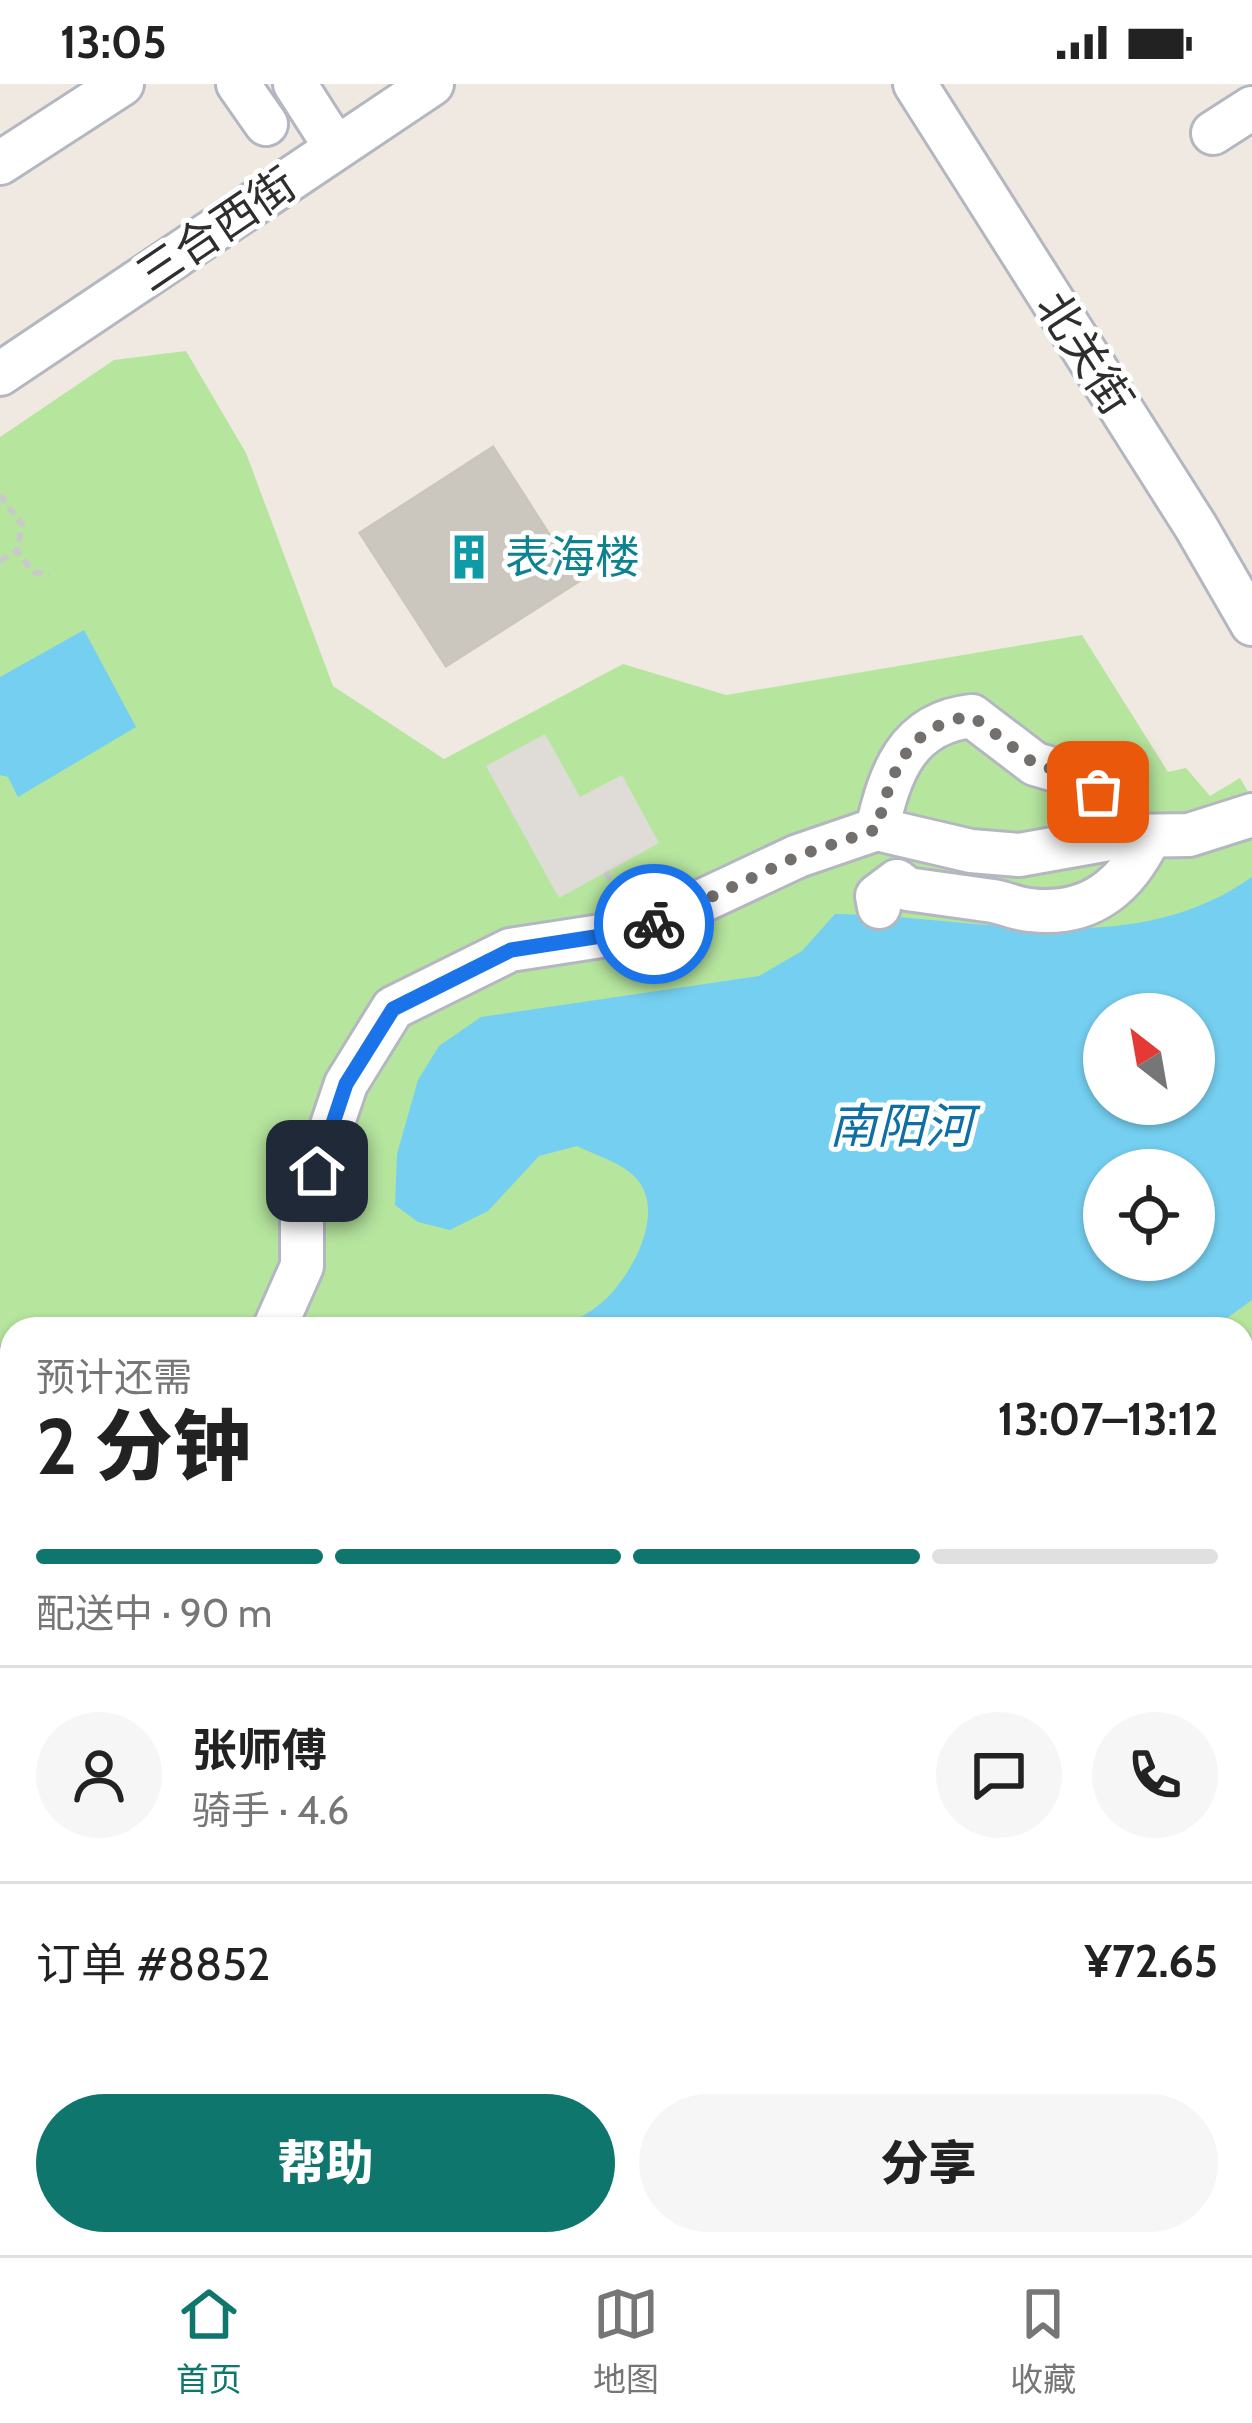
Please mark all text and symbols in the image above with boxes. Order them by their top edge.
text: 13:05 [60,15,167,69]
street label: 三合西街 [126,156,306,302]
street label: 北关街 [1026,282,1144,424]
place label: 表海楼 [505,530,640,584]
building icon: 表海楼 [444,532,494,582]
pin [1047,741,1149,843]
icon: bag [1065,759,1131,825]
courier [594,864,714,984]
icon: bike [621,891,687,957]
north arrow [1083,993,1215,1125]
map controls [1083,993,1215,1281]
water label: 南阳河 [829,1097,981,1155]
pin [266,1120,368,1222]
icon: home [284,1138,350,1204]
button: locate [1083,1149,1215,1281]
text: 预计还需 [36,1353,192,1401]
text: 13:07–13:12 [998,1392,1218,1446]
text: 2 分钟 [36,1399,251,1494]
text: 配送中 · 90 m [36,1589,272,1637]
button: person [36,1712,162,1838]
button: chat [936,1712,1062,1838]
button: phone [1092,1712,1218,1838]
text: 张师傅 [192,1723,327,1777]
text: 骑手 · 4.6 [192,1786,349,1834]
text: ¥72.65 [1085,1934,1218,1988]
text: 订单 #8852 [36,1937,270,1991]
button: 帮助 [36,2094,615,2232]
button: 分享 [639,2094,1218,2232]
tab: 首页 [176,2281,242,2401]
tab: 地图 [593,2281,659,2401]
tab: 收藏 [1010,2281,1076,2401]

